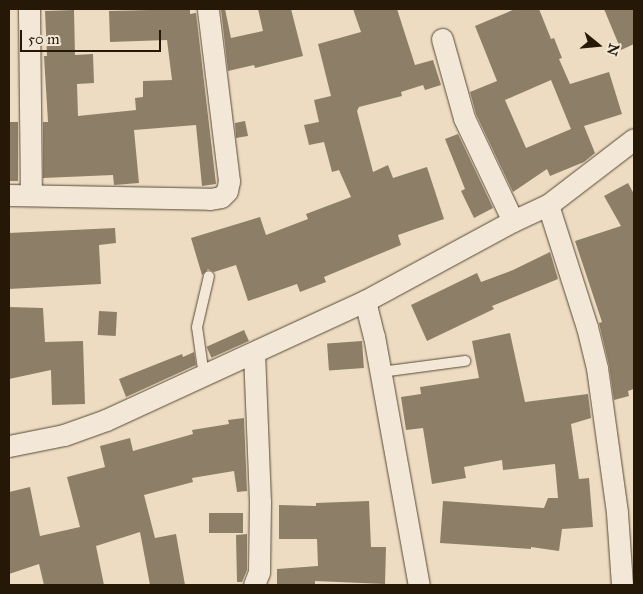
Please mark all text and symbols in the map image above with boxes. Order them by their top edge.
scale bar [22,20,164,52]
north arrow [573,20,623,70]
text: 50 m [28,30,60,48]
text: N [603,41,623,58]

